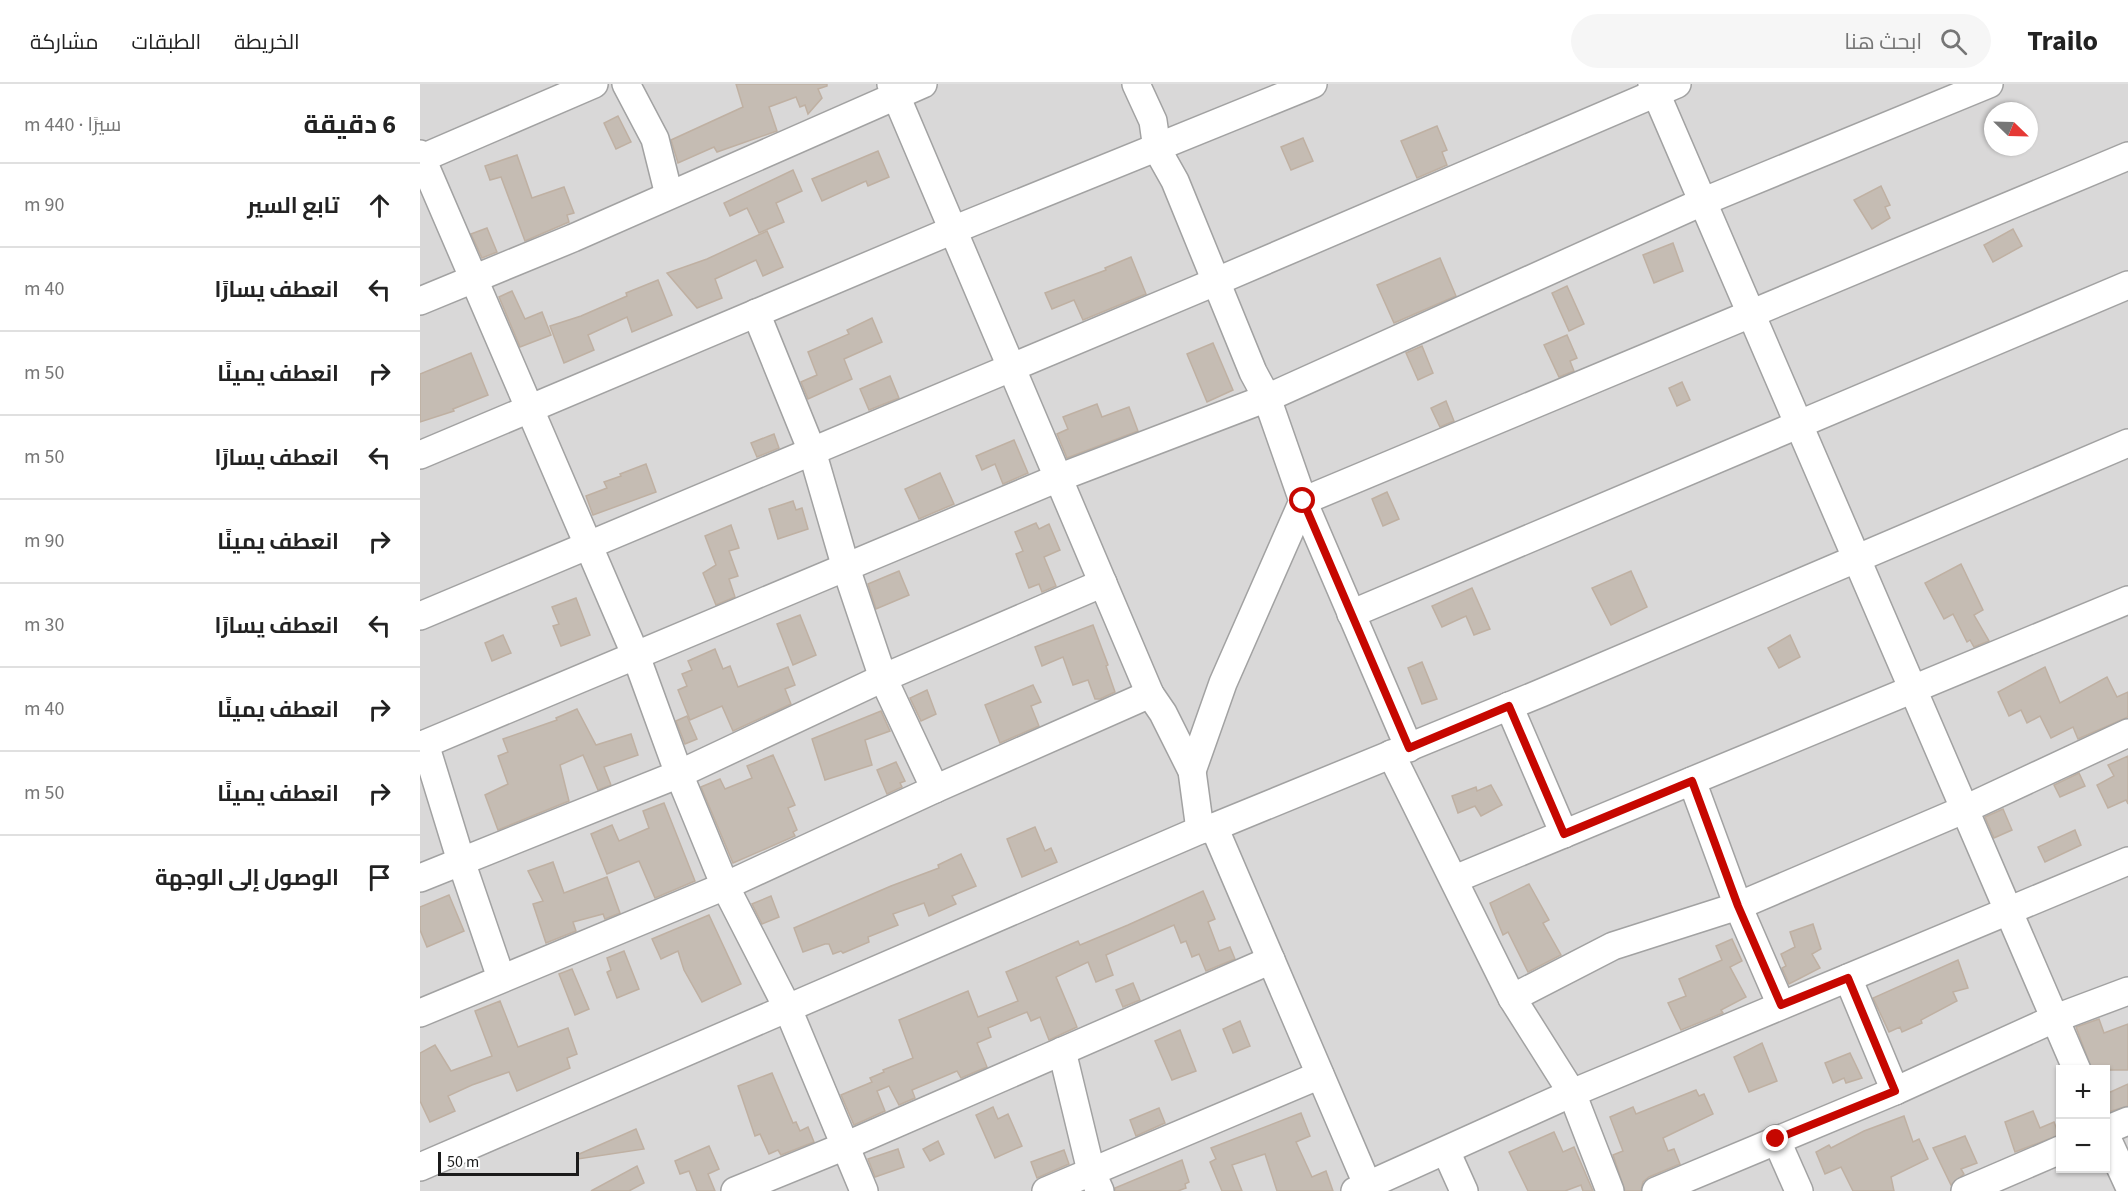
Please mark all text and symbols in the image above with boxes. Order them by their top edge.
search box [1571,14,1991,68]
text: Trailo [2027,21,2098,61]
icon: search [1937,25,1970,58]
text: ابحث هنا [1844,26,1922,58]
text: مشاركة [30,27,99,57]
text: الطبقات [132,27,201,57]
text: الخريطة [234,27,300,57]
north arrow [1984,102,2038,156]
text: 6 دقيقة [304,106,396,143]
text: سيرًا · 440 m [24,111,121,139]
icon: ahead [363,189,396,222]
text: تابع السير [247,190,339,222]
text: 90 m [24,191,64,219]
icon: left [363,273,396,306]
text: انعطف يسارًا [215,274,339,306]
text: 40 m [24,275,64,303]
icon: right [363,357,396,390]
text: انعطف يمينًا [217,358,339,390]
text: 50 m [24,359,64,387]
icon: left [363,441,396,474]
text: انعطف يسارًا [215,442,339,474]
text: 50 m [24,443,64,471]
route start [1289,487,1315,513]
icon: right [363,525,396,558]
text: انعطف يمينًا [217,526,339,558]
text: 90 m [24,527,64,555]
icon: left [363,609,396,642]
text: انعطف يسارًا [215,610,339,642]
text: 30 m [24,611,64,639]
icon: right [363,693,396,726]
text: انعطف يمينًا [217,694,339,726]
text: 40 m [24,695,64,723]
icon: right [363,777,396,810]
text: انعطف يمينًا [217,778,339,810]
text: 50 m [24,779,64,807]
icon: arrive [363,861,396,894]
text: الوصول إلى الوجهة [155,862,339,894]
map controls [2056,1065,2110,1173]
button: + [2056,1065,2110,1119]
button: − [2056,1119,2110,1173]
route end [1762,1125,1788,1151]
scale bar [438,1149,579,1176]
text: 50 m [447,1151,479,1173]

